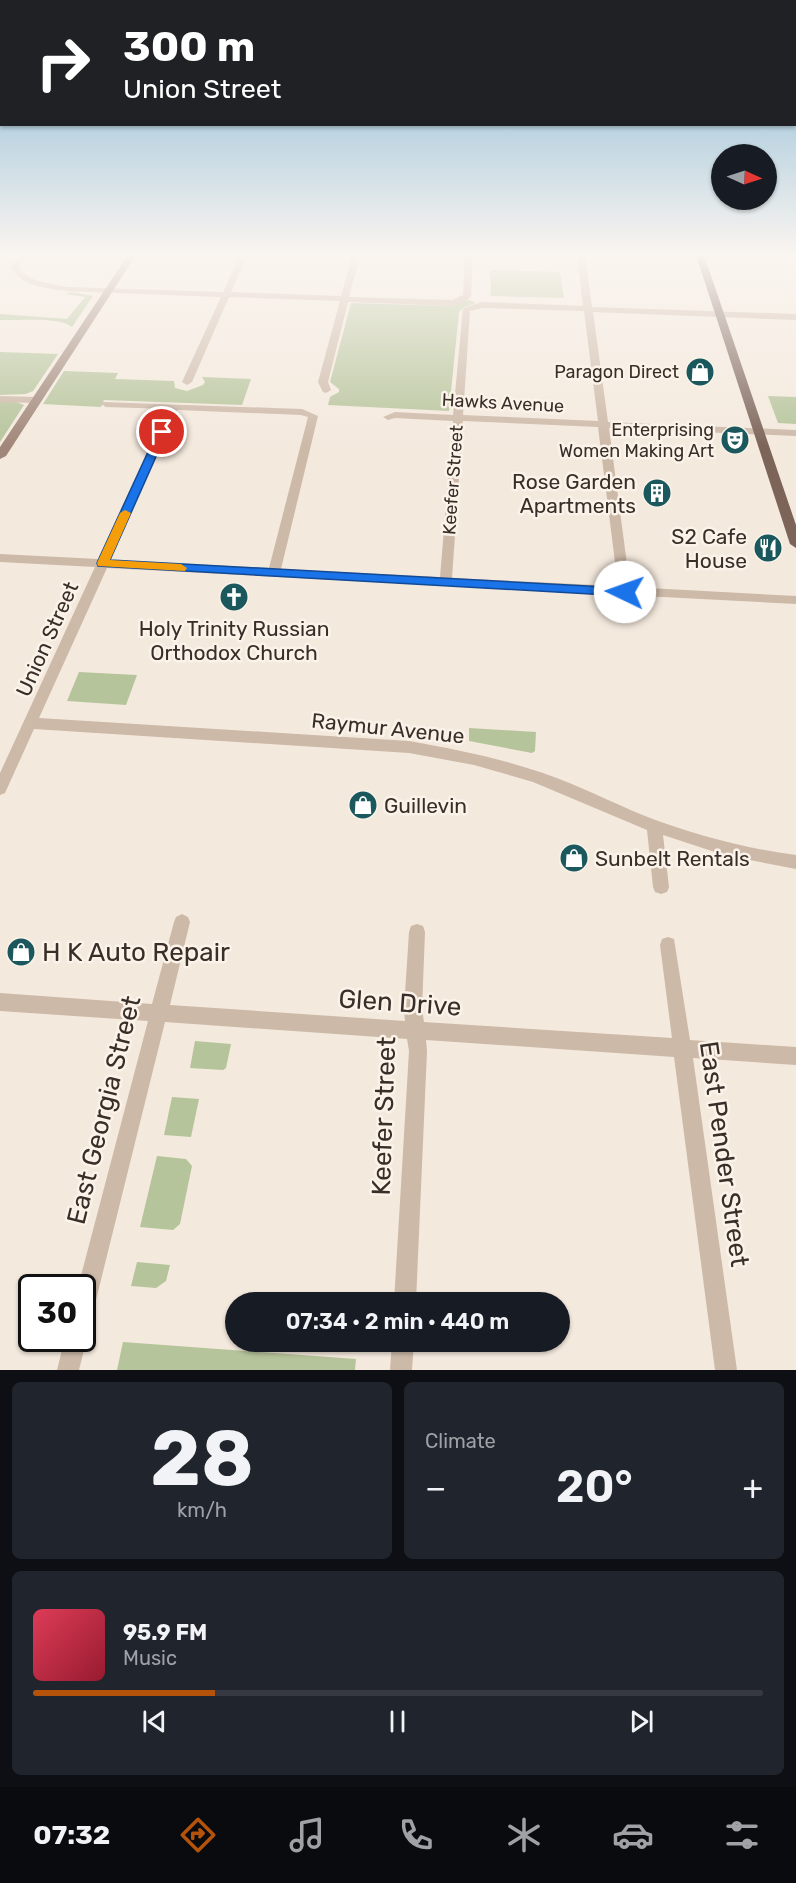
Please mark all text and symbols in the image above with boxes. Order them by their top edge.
text: 300 m [123,22,255,72]
icon: right [24,24,102,102]
text: Union Street [123,73,281,105]
north arrow [711,144,777,210]
map controls [711,144,777,210]
shop icon: Paragon Direct [684,356,716,388]
place label: Paragon Direct [554,361,679,383]
street label: Hawks Avenue [441,389,565,417]
pin [136,406,187,457]
icon: arrive [145,415,178,448]
place label: Enterprising Women Making Art [559,419,714,462]
street label: Keefer Street [438,424,468,536]
theatre icon: Enterprising Women Making Art [719,424,751,456]
place label: Rose Garden Apartments [512,469,636,518]
building icon: Rose Garden Apartments [641,477,673,509]
place label: S2 Cafe House [671,524,747,573]
restaurant icon: S2 Cafe House [752,532,784,564]
position arrow [593,560,657,624]
street label: Union Street [11,578,83,700]
church icon: Holy Trinity Russian Orthodox Church [218,581,250,613]
place label: Holy Trinity Russian Orthodox Church [139,616,329,665]
street label: Raymur Avenue [310,708,466,748]
shop icon: Guillevin [347,789,379,821]
place label: Guillevin [384,793,467,818]
shop icon: Sunbelt Rentals [558,842,590,874]
place label: Sunbelt Rentals [595,846,750,871]
shop icon: H K Auto Repair [5,936,37,968]
place label: H K Auto Repair [42,937,230,968]
street label: Glen Drive [337,983,463,1023]
street label: East Georgia Street [61,993,147,1227]
street label: Keefer Street [366,1036,402,1196]
street label: East Pender Street [693,1039,755,1269]
speed limit sign: 30 [18,1274,96,1352]
text: 07:34 · 2 min · 440 m [286,1308,509,1335]
text: 28 [150,1412,254,1505]
text: Climate [425,1429,496,1453]
text: 20° [556,1460,633,1513]
text: − [425,1468,446,1507]
text: + [742,1468,763,1507]
text: km/h [177,1498,227,1522]
text: 95.9 FM [123,1619,207,1646]
text: Music [123,1646,177,1670]
icon: previous [138,1705,171,1738]
icon: pause [381,1705,414,1738]
icon: next [625,1705,658,1738]
icon: directions [177,1814,219,1856]
icon: music [286,1814,328,1856]
icon: phone [395,1814,437,1856]
icon: climate [503,1814,545,1856]
icon: car [612,1814,654,1856]
icon: filters [721,1814,763,1856]
text: 07:32 [33,1819,110,1851]

